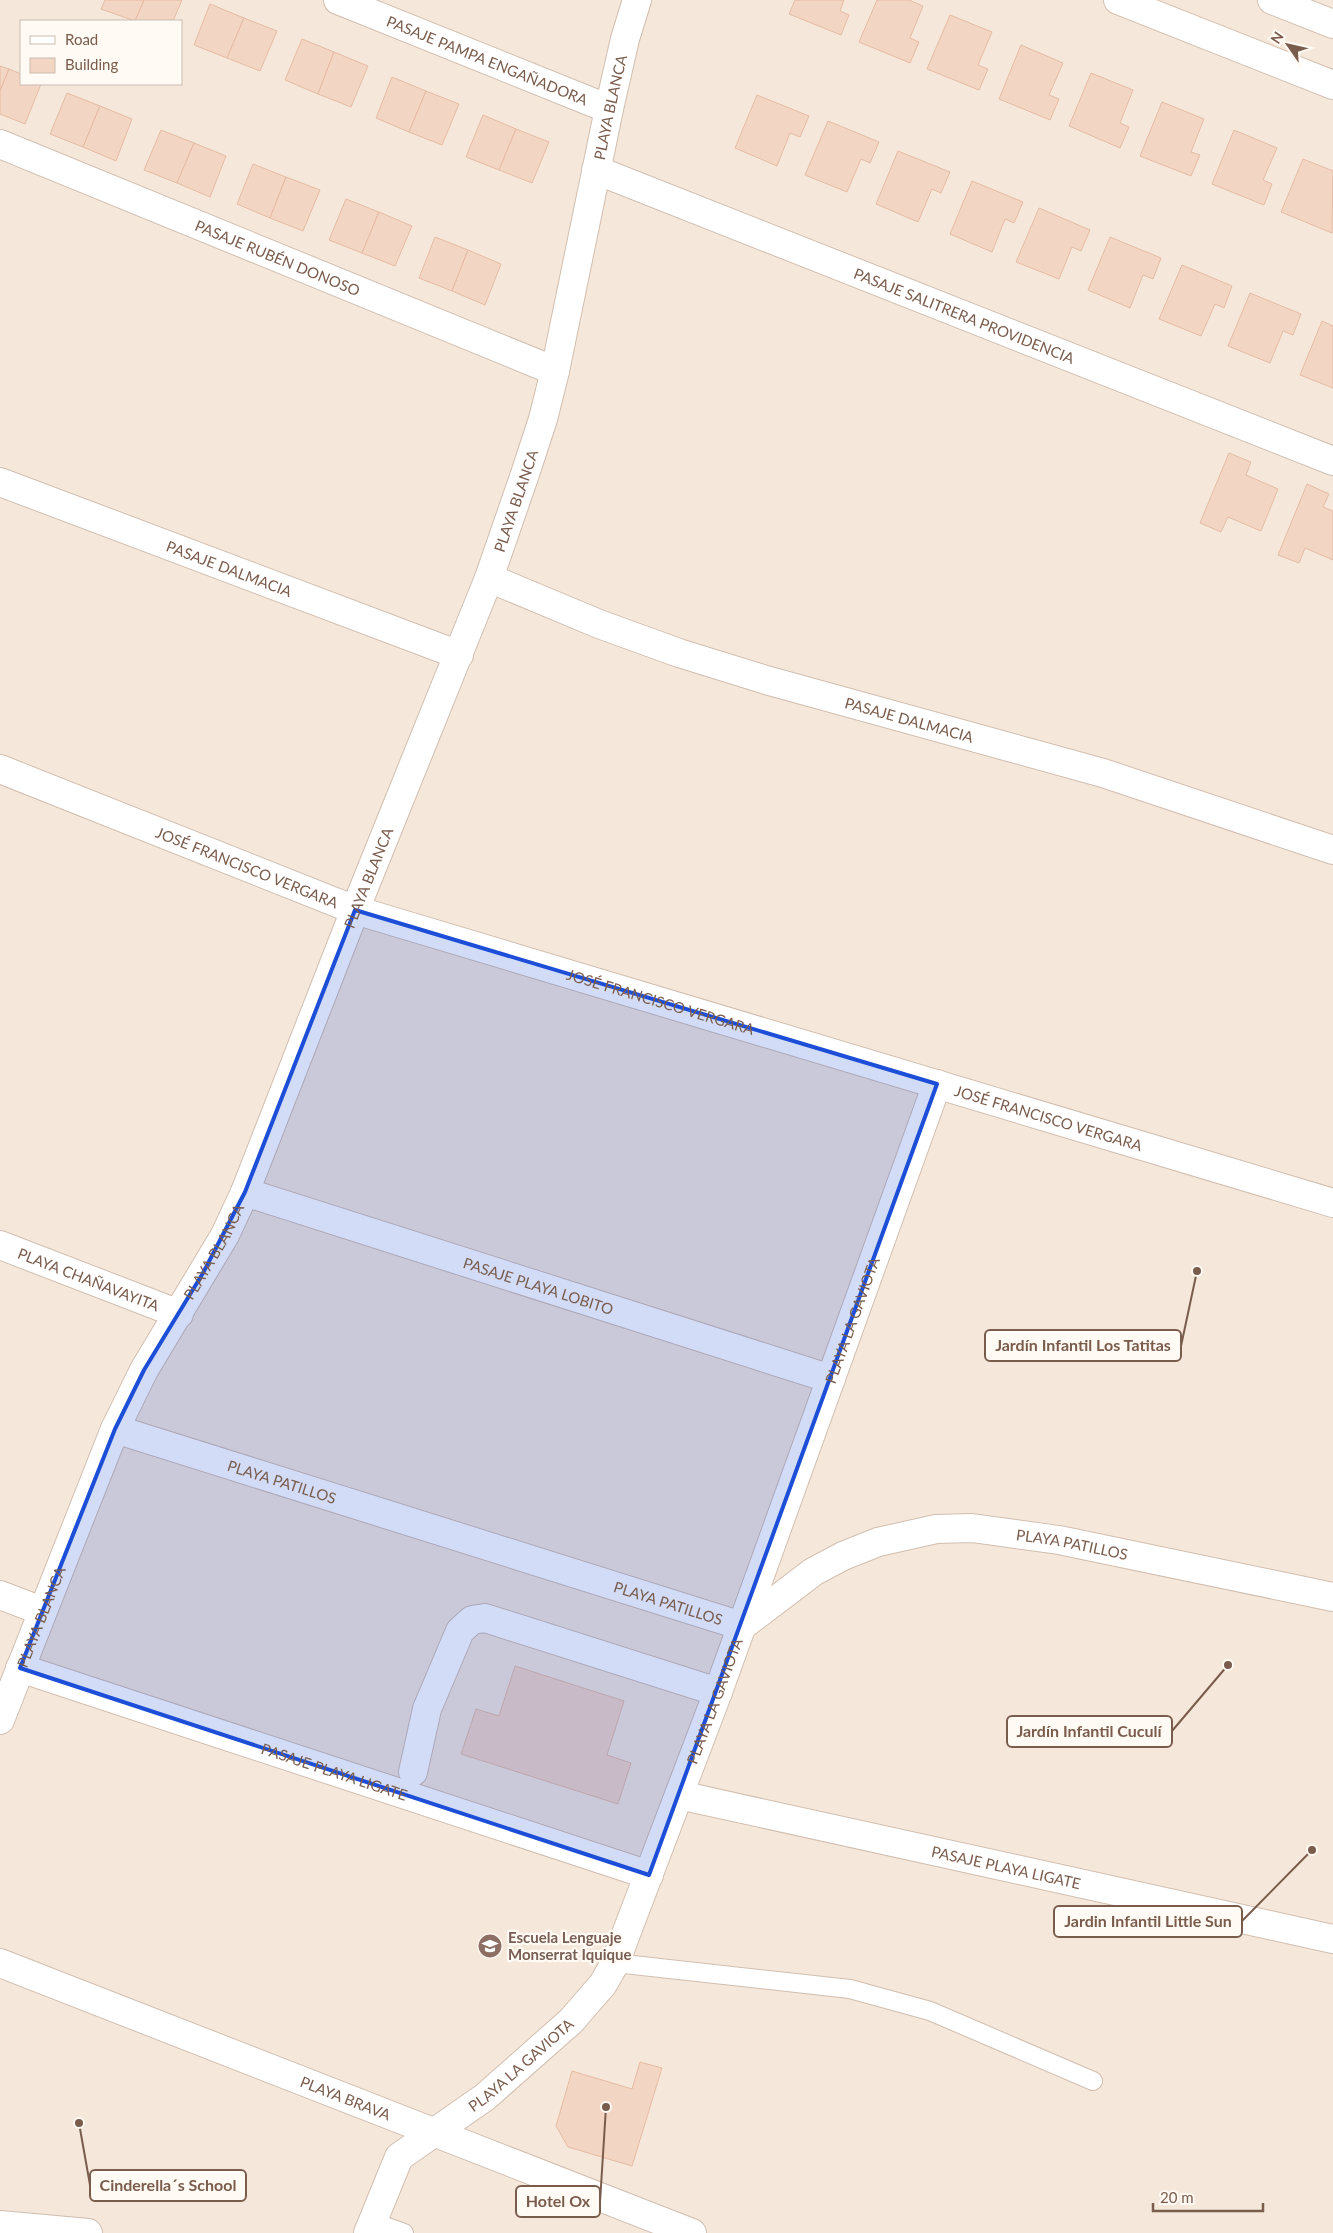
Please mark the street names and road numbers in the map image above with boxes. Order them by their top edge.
street label: PASAJE PAMPA ENGAÑADORA [384,12,591,109]
street label: PLAYA BLANCA [590,52,630,161]
street label: PASAJE RUBÉN DONOSO [193,216,363,299]
street label: PASAJE SALITRERA PROVIDENCIA [851,264,1078,367]
street label: PLAYA BLANCA [490,446,542,554]
street label: PASAJE DALMACIA [164,537,295,601]
street label: PASAJE DALMACIA [843,693,976,746]
street label: JOSÉ FRANCISCO VERGARA [153,823,342,912]
street label: PLAYA BLANCA [340,824,397,931]
street label: JOSÉ FRANCISCO VERGARA [565,965,757,1038]
street label: JOSÉ FRANCISCO VERGARA [953,1081,1145,1155]
street label: PLAYA BLANCA [179,1200,248,1303]
street label: PLAYA CHAÑAVAYITA [15,1244,163,1315]
street label: PASAJE PLAYA LOBITO [461,1253,616,1318]
street label: PLAYA LA GAVIOTA [821,1254,883,1386]
street label: PLAYA PATILLOS [225,1456,339,1507]
street label: PLAYA PATILLOS [1015,1525,1130,1563]
street label: PLAYA BLANCA [13,1563,69,1670]
street label: PLAYA PATILLOS [612,1577,725,1628]
street label: PLAYA LA GAVIOTA [683,1635,746,1766]
street label: PASAJE PLAYA LIGATE [259,1739,410,1804]
street label: PASAJE PLAYA LIGATE [930,1842,1083,1892]
street label: PLAYA LA GAVIOTA [465,2014,577,2115]
street label: PLAYA BRAVA [298,2072,394,2124]

